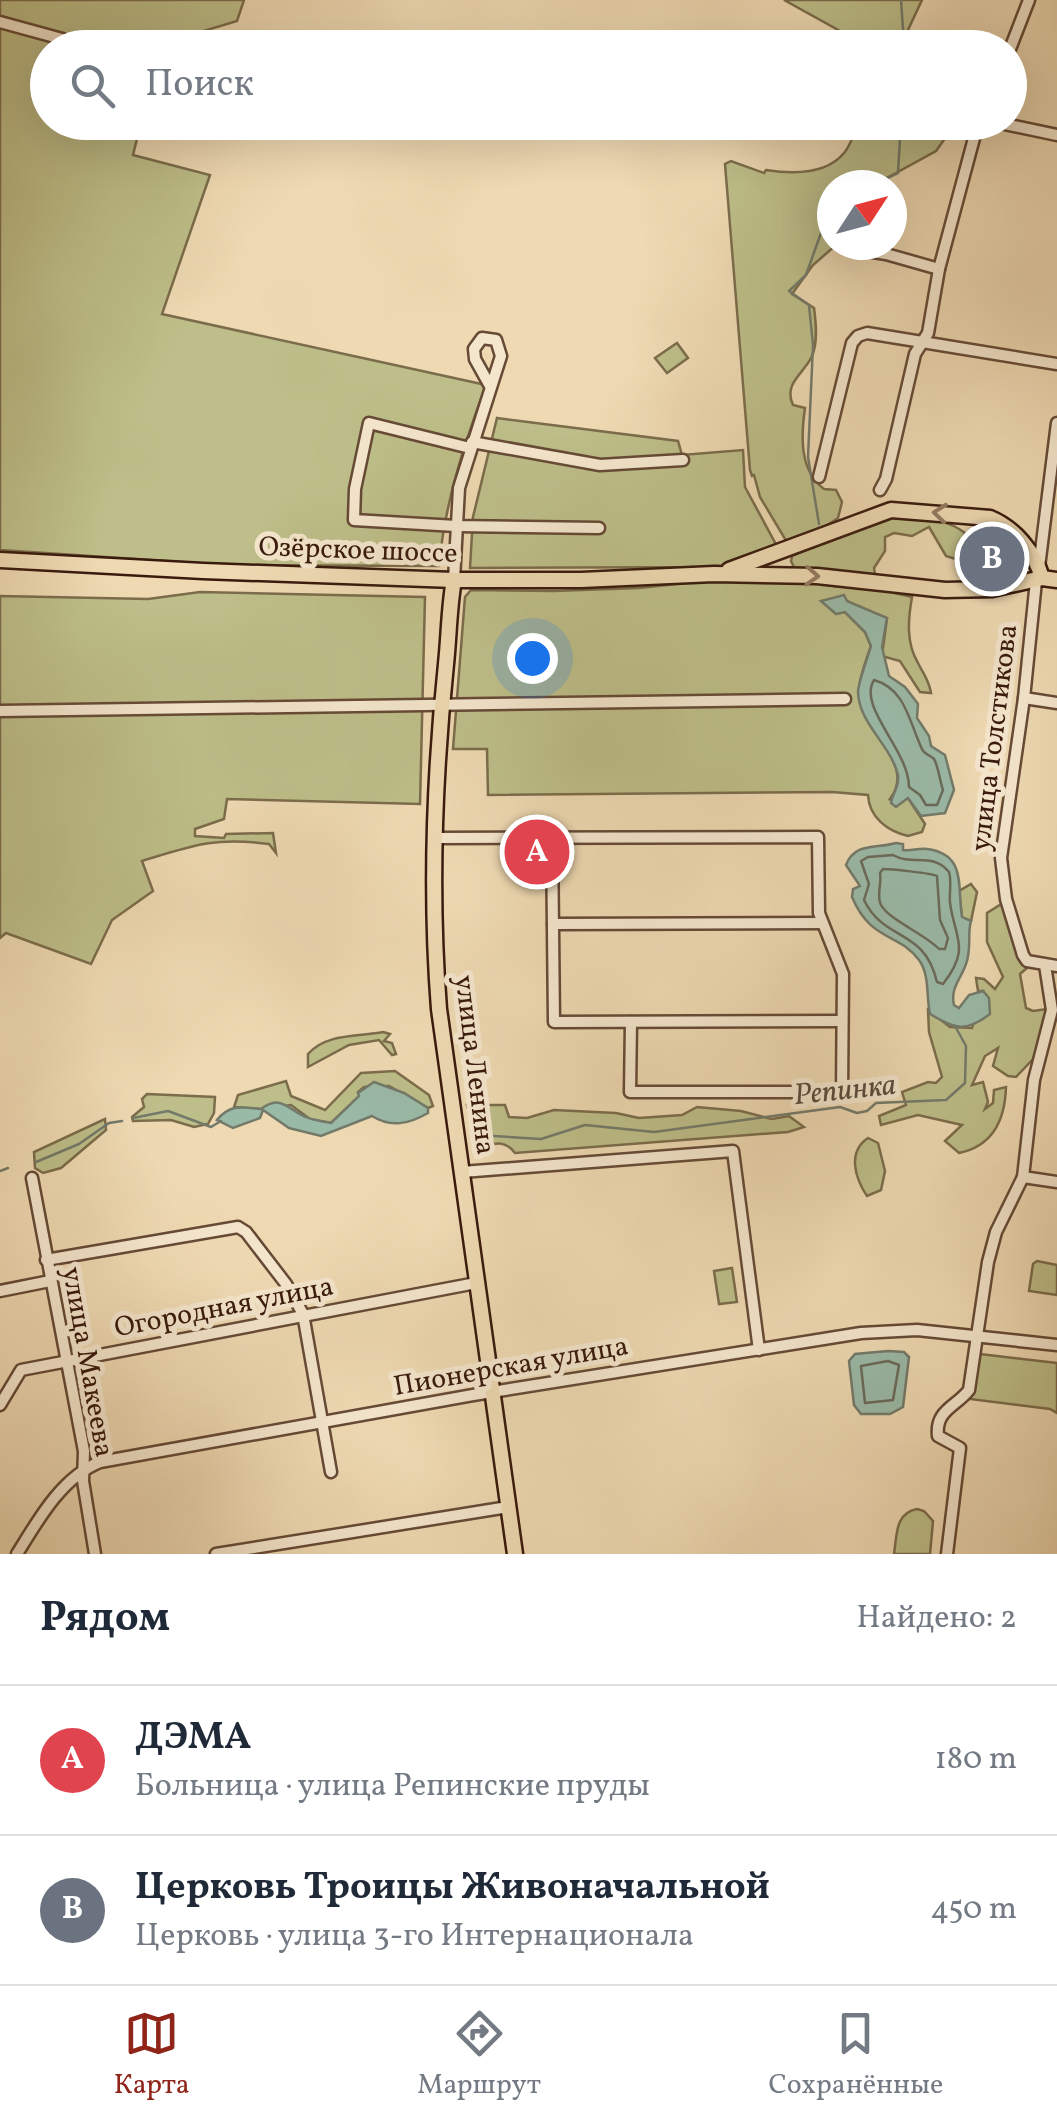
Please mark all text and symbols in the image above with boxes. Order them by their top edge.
search box [30,30,1027,140]
icon: search [65,58,120,113]
text: Поиск [145,59,254,112]
north arrow [817,170,907,260]
one-way arrow [931,502,947,524]
pin: B [960,522,1024,596]
street label: Озёрское шоссе [258,528,458,574]
one-way arrow [804,565,820,586]
street label: улица Толстикова [962,622,1028,854]
your location [507,633,558,684]
pin: A [504,814,570,890]
street label: улица Ленина [444,973,504,1157]
water label: Репинка [792,1065,898,1117]
street label: улица Макеева [51,1264,123,1460]
street label: Огородная улица [111,1268,337,1348]
street label: Пионерская улица [391,1327,631,1407]
text: Рядом [40,1590,170,1649]
text: Найдено: 2 [857,1597,1017,1641]
text: ДЭМА [135,1712,251,1765]
text: A [61,1738,84,1782]
text: 180 m [934,1738,1017,1782]
text: Больница · улица Репинские пруды [135,1765,650,1809]
text: Церковь Троицы Живоначальной [135,1862,770,1915]
text: B [62,1888,83,1932]
text: 450 m [930,1888,1017,1932]
text: Церковь · улица 3-го Интернационала [135,1915,694,1959]
tab: Карта [114,2006,190,2105]
tab: Маршрут [417,2006,541,2105]
tab: Сохранённые [769,2006,943,2105]

